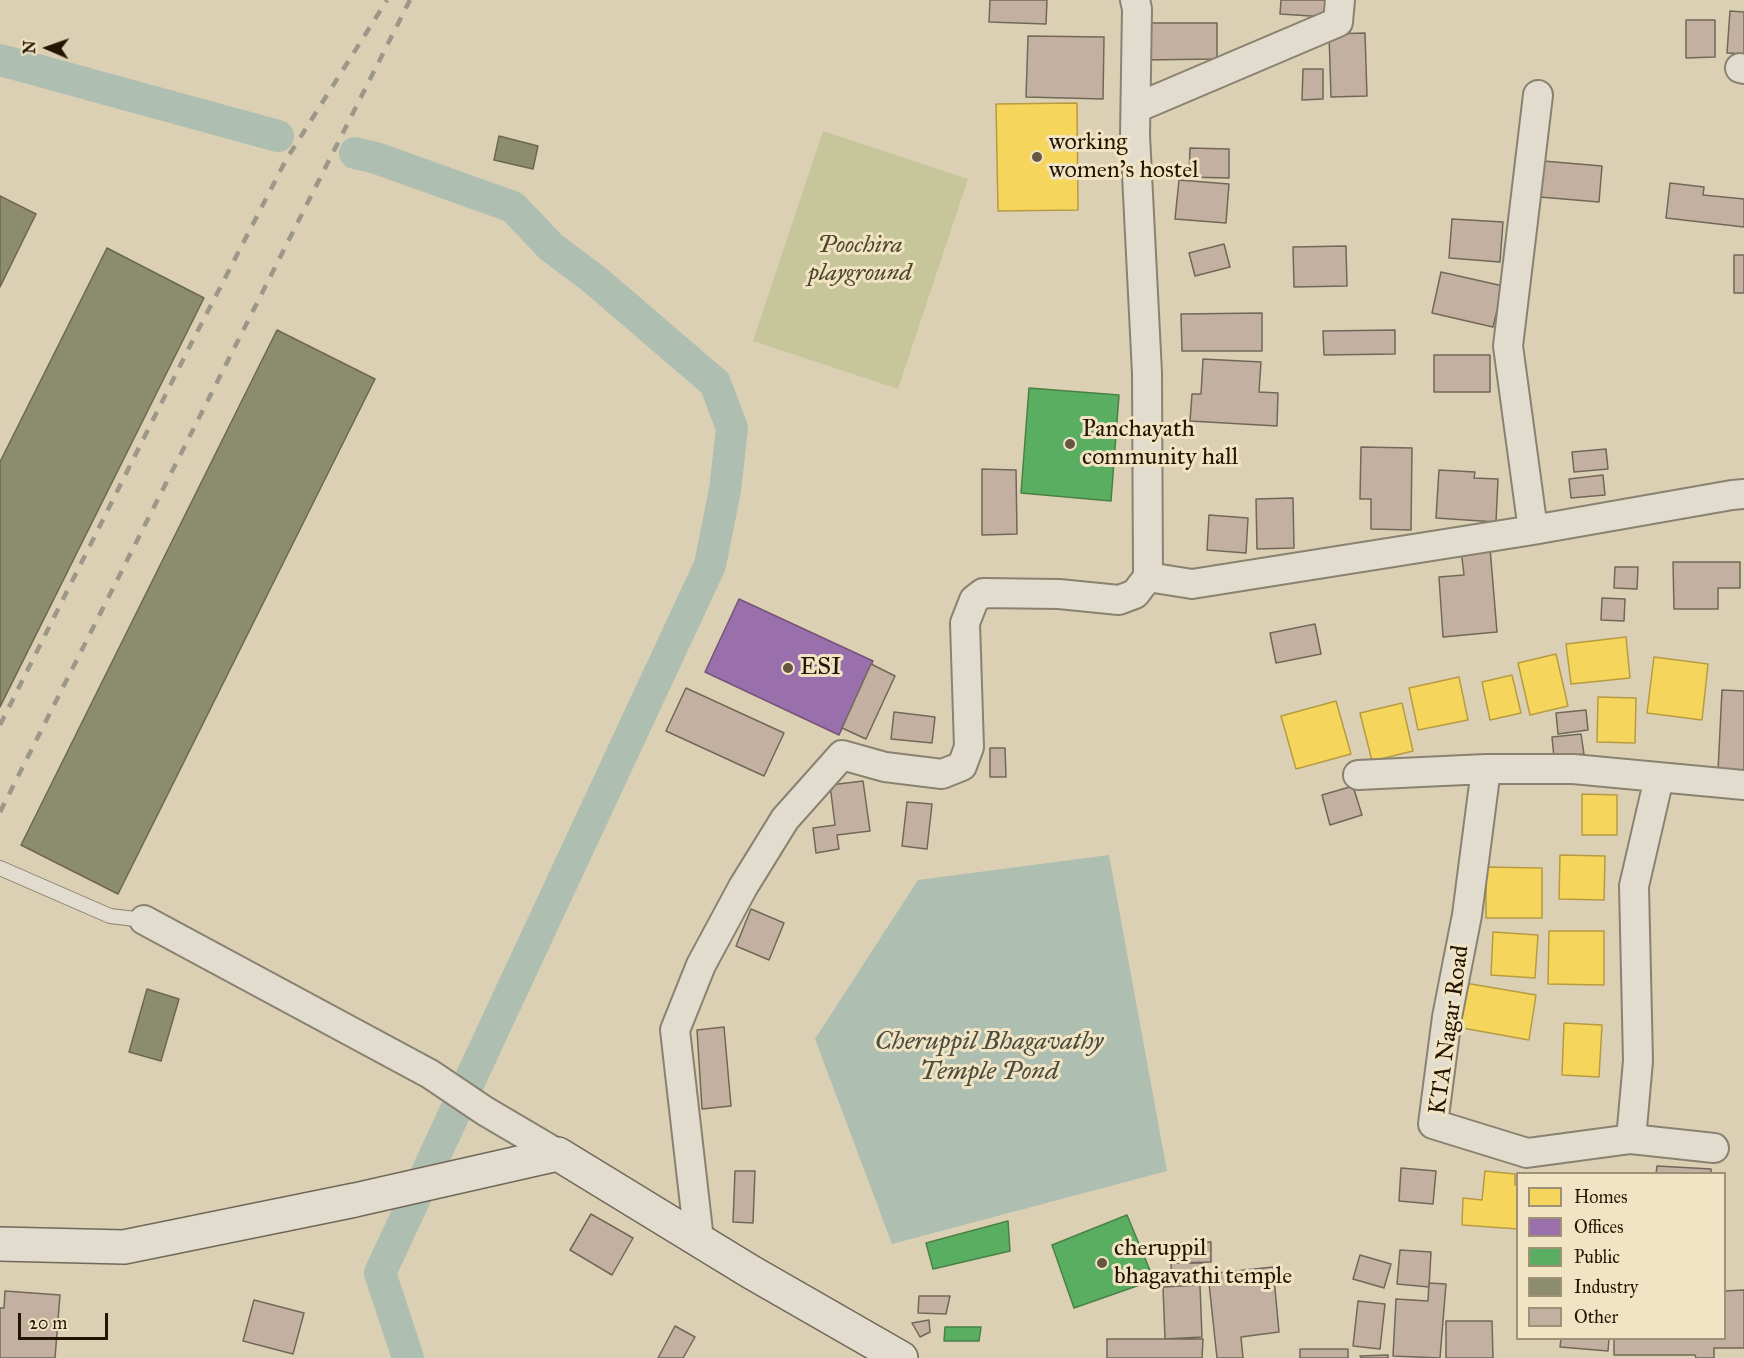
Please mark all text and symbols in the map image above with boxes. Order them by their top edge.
north arrow [18,18,78,78]
text: N [20,40,39,54]
place label: working women's hostel [1049,129,1199,185]
marker: working women's hostel [1030,150,1044,164]
park label: Poochira playground [808,232,912,288]
place label: Panchayath community hall [1082,416,1238,472]
marker: Panchayath community hall [1063,437,1077,451]
place label: ESI [800,654,841,682]
marker: ESI [781,661,795,675]
street label: KTA Nagar Road [1424,944,1476,1116]
water label: Cheruppil Bhagavathy Temple Pond [875,1027,1103,1088]
legend [1516,1172,1726,1340]
text: Homes [1574,1186,1628,1208]
text: Offices [1574,1216,1624,1238]
place label: cheruppil bhagavathi temple [1114,1235,1292,1291]
text: Public [1574,1246,1620,1268]
marker: cheruppil bhagavathi temple [1095,1256,1109,1270]
text: Industry [1574,1276,1638,1298]
scale bar [21,1301,111,1339]
text: Other [1574,1306,1618,1328]
text: 20 m [29,1312,67,1334]

